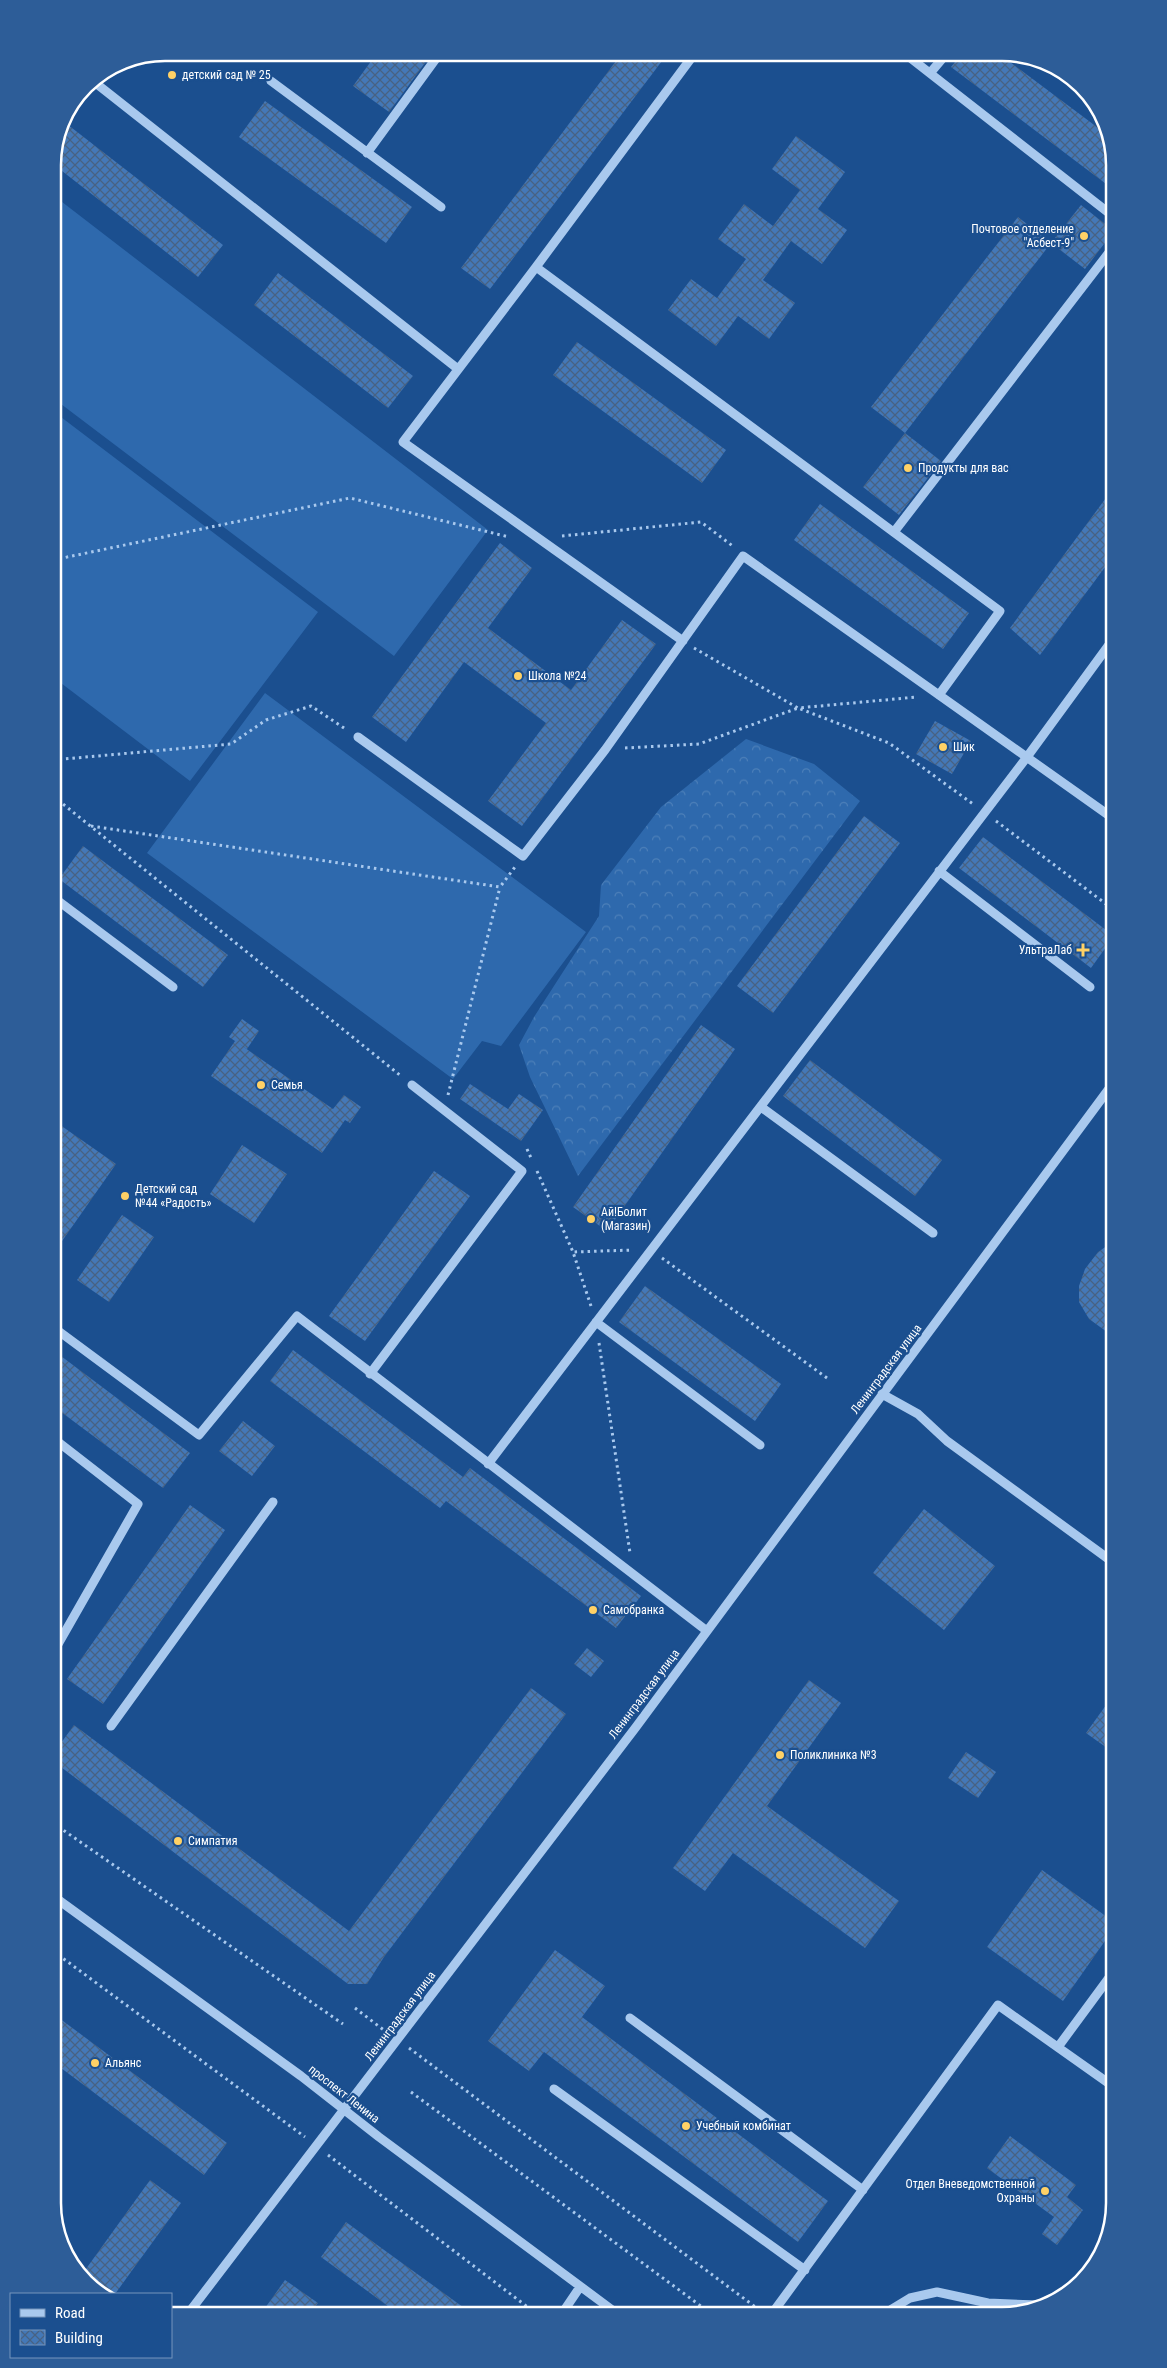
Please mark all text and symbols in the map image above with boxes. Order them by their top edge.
place label: детский сад № 25 [182,68,271,82]
marker: детский сад № 25 [166,69,178,81]
place label: Почтовое отделение "Асбест-9" [971,222,1074,250]
marker: Почтовое отделение "Асбест-9" [1078,230,1090,242]
place label: Продукты для вас [918,461,1009,475]
marker: Продукты для вас [902,462,914,474]
place label: Школа №24 [528,669,587,683]
marker: Школа №24 [512,670,524,682]
place label: Шик [953,740,975,754]
marker: Шик [937,741,949,753]
place label: УльтраЛаб [1019,943,1072,957]
marker: УльтраЛаб [1076,943,1090,957]
place label: Семья [271,1078,303,1092]
marker: Семья [255,1079,267,1091]
place label: Детский сад №44 «Радость» [135,1182,211,1210]
marker: Детский сад №44 «Радость» [119,1190,131,1202]
place label: Ай!Болит (Магазин) [601,1205,651,1233]
marker: Ай!Болит (Магазин) [585,1213,597,1225]
street label: Ленинградская улица [848,1321,924,1417]
place label: Самобранка [603,1603,665,1617]
marker: Самобранка [587,1604,599,1616]
street label: Ленинградская улица [606,1646,682,1742]
place label: Поликлиника №3 [790,1748,877,1762]
marker: Поликлиника №3 [774,1749,786,1761]
place label: Симпатия [188,1834,237,1848]
marker: Симпатия [172,1835,184,1847]
street label: Ленинградская улица [362,1968,438,2064]
place label: Альянс [105,2056,142,2070]
marker: Альянс [89,2057,101,2069]
street label: проспект Ленина [306,2062,382,2126]
place label: Учебный комбинат [696,2119,791,2133]
marker: Учебный комбинат [680,2120,692,2132]
place label: Отдел Вневедомственной Охраны [905,2177,1035,2205]
marker: Отдел Вневедомственной Охраны [1039,2185,1051,2197]
legend [10,2293,172,2358]
text: Road [55,2304,85,2322]
text: Building [55,2329,103,2347]

